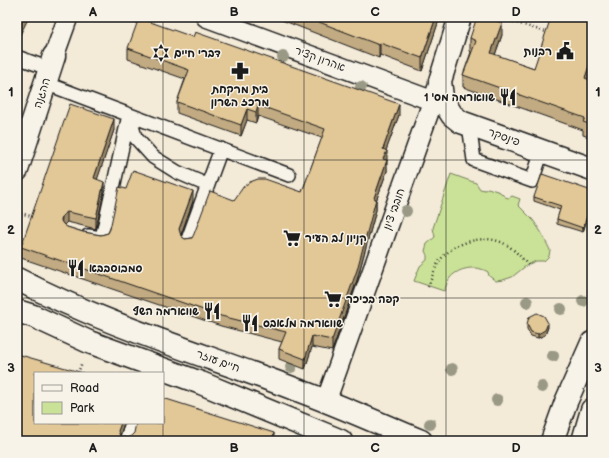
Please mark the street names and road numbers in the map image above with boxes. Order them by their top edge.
street label: אהרון קציר [293,44,347,75]
street label: ההגנה [31,76,53,110]
street label: פינסקר [486,125,522,149]
street label: חובבי ציון [380,186,408,232]
street label: חיים עוזר [194,347,242,375]

